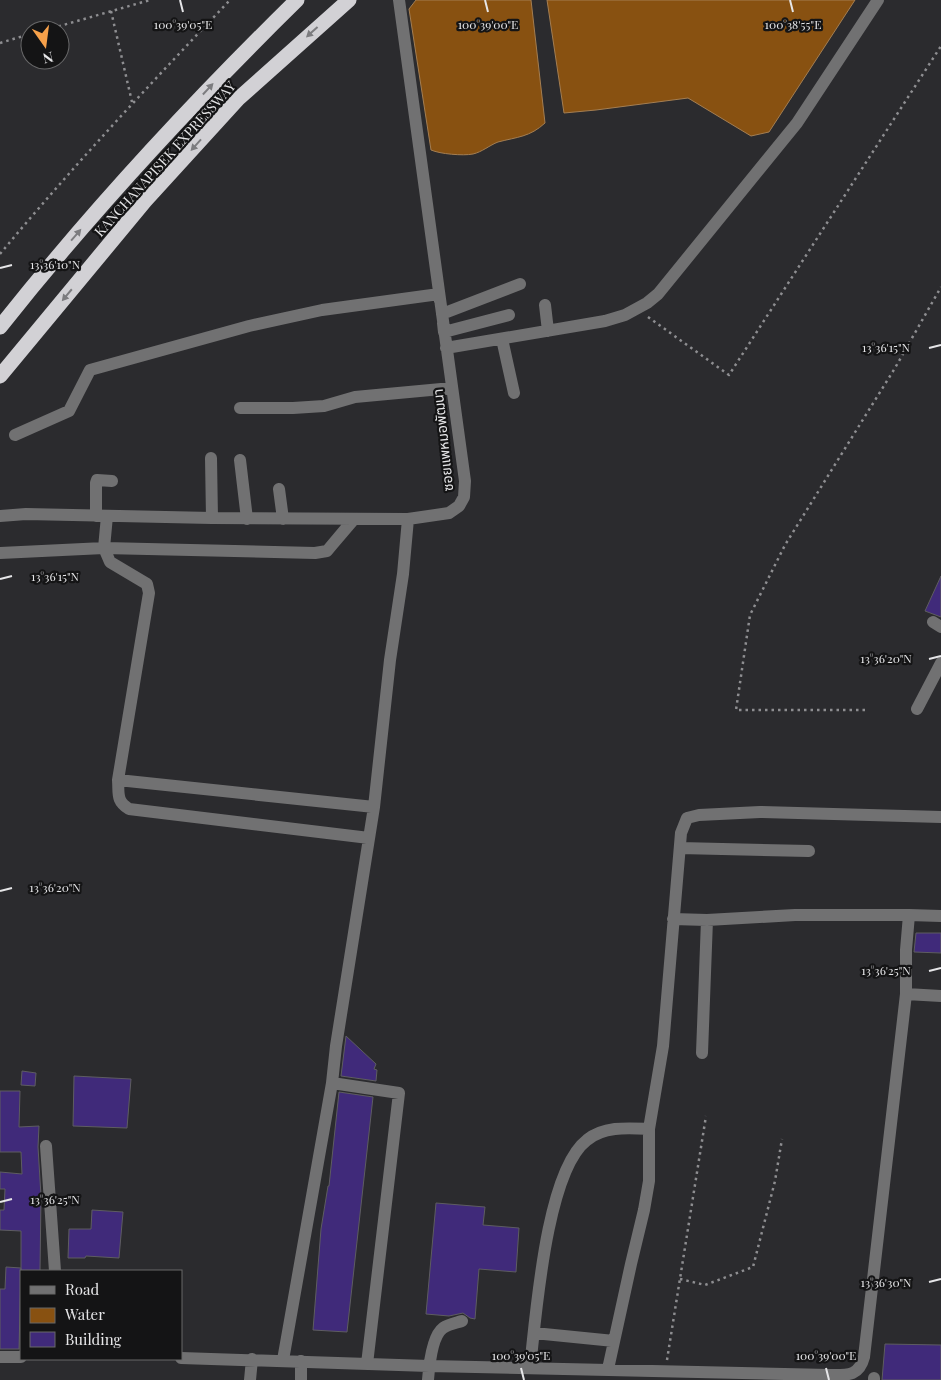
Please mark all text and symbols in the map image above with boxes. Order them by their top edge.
text: 100°39'05"E [154,16,212,32]
text: 100°39'00"E [458,16,518,32]
text: 100°38'55"E [765,16,821,32]
north arrow [20,20,70,70]
one-way arrow [306,27,319,38]
text: N [41,48,55,69]
street label: KANCHANAPISEK EXPRESSWAY [90,76,240,240]
one-way arrow [202,83,214,95]
one-way arrow [190,139,202,151]
one-way arrow [70,230,82,242]
text: 13°36'10"N [30,256,81,272]
one-way arrow [62,288,73,301]
text: 13°36'15"N [862,339,911,355]
street label: ซอยแพหมอพัฒนา [428,388,457,492]
text: 13°36'15"N [31,568,80,584]
text: 13°36'20"N [860,650,912,666]
text: 13°36'20"N [29,879,81,895]
text: 13°36'25"N [861,962,911,978]
text: 13°36'25"N [30,1191,80,1207]
legend [20,1270,182,1360]
text: 13°36'30"N [860,1274,912,1290]
text: Road [65,1279,99,1299]
text: Water [64,1304,105,1324]
text: Building [65,1329,122,1349]
text: 100°39'05"E [492,1347,550,1363]
text: 100°39'00"E [796,1347,856,1363]

